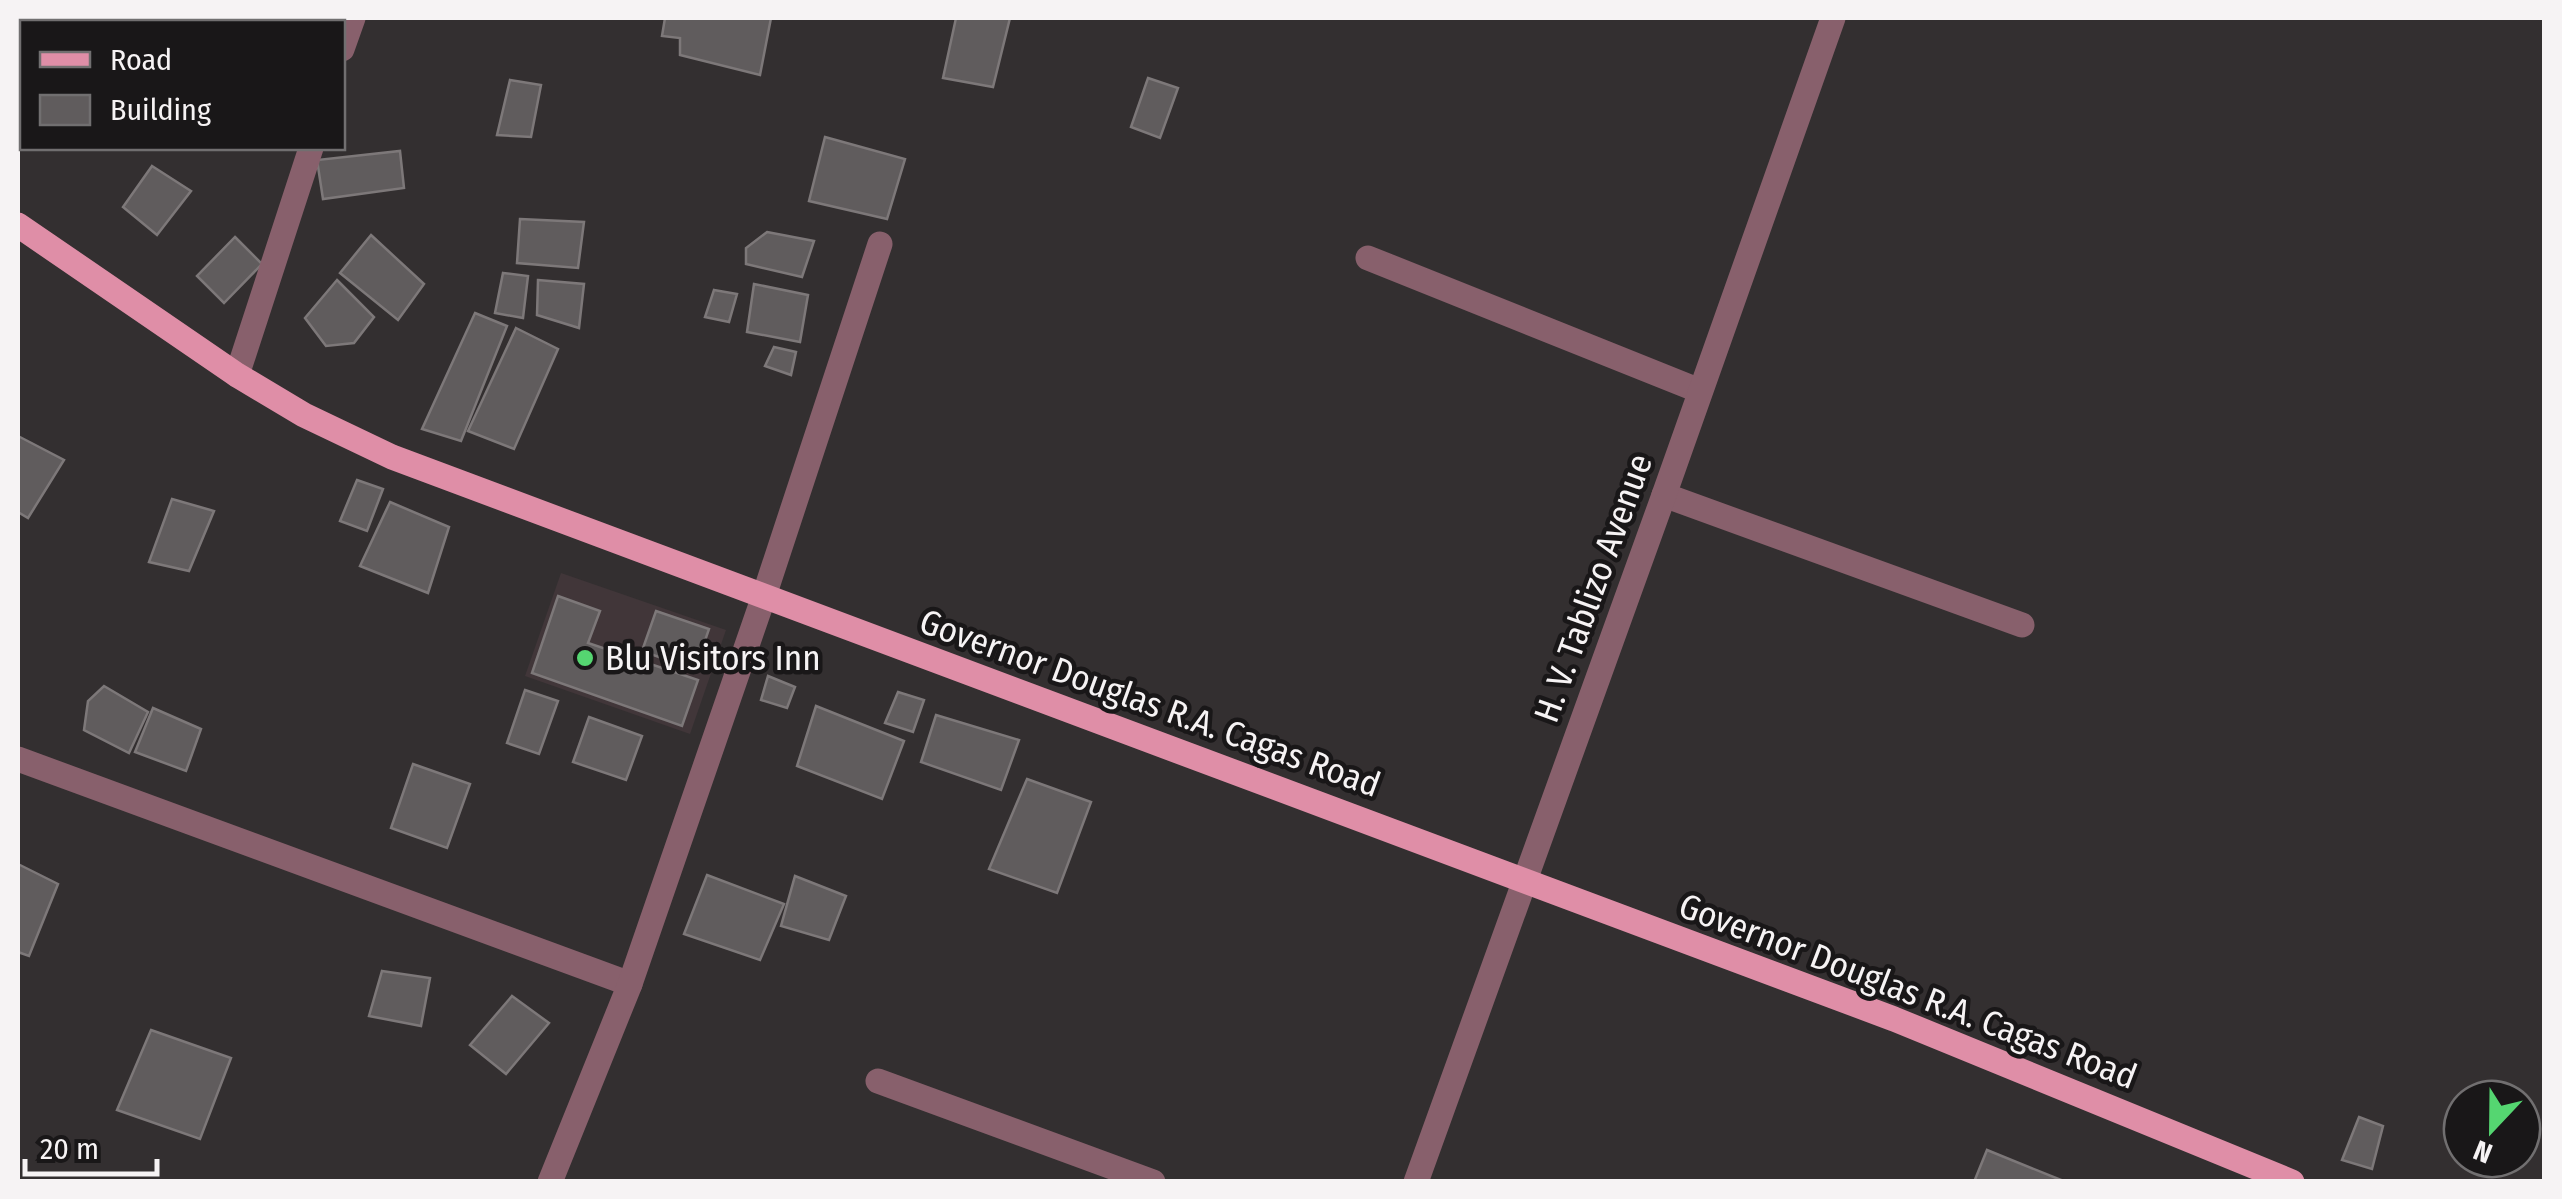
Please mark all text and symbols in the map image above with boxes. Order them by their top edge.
legend [20,20,345,150]
text: Road [110,42,172,78]
text: Building [110,92,212,128]
street label: H. V. Tablizo Avenue [1525,448,1661,728]
street label: Governor Douglas R.A. Cagas Road [914,600,1386,806]
place label: Blu Visitors Inn [605,637,821,679]
marker: Blu Visitors Inn [574,647,596,669]
street label: Governor Douglas R.A. Cagas Road [1673,884,2143,1098]
north arrow [2442,1079,2542,1179]
scale bar [25,1114,158,1176]
text: 20 m [40,1131,99,1167]
text: N [2469,1133,2497,1170]

